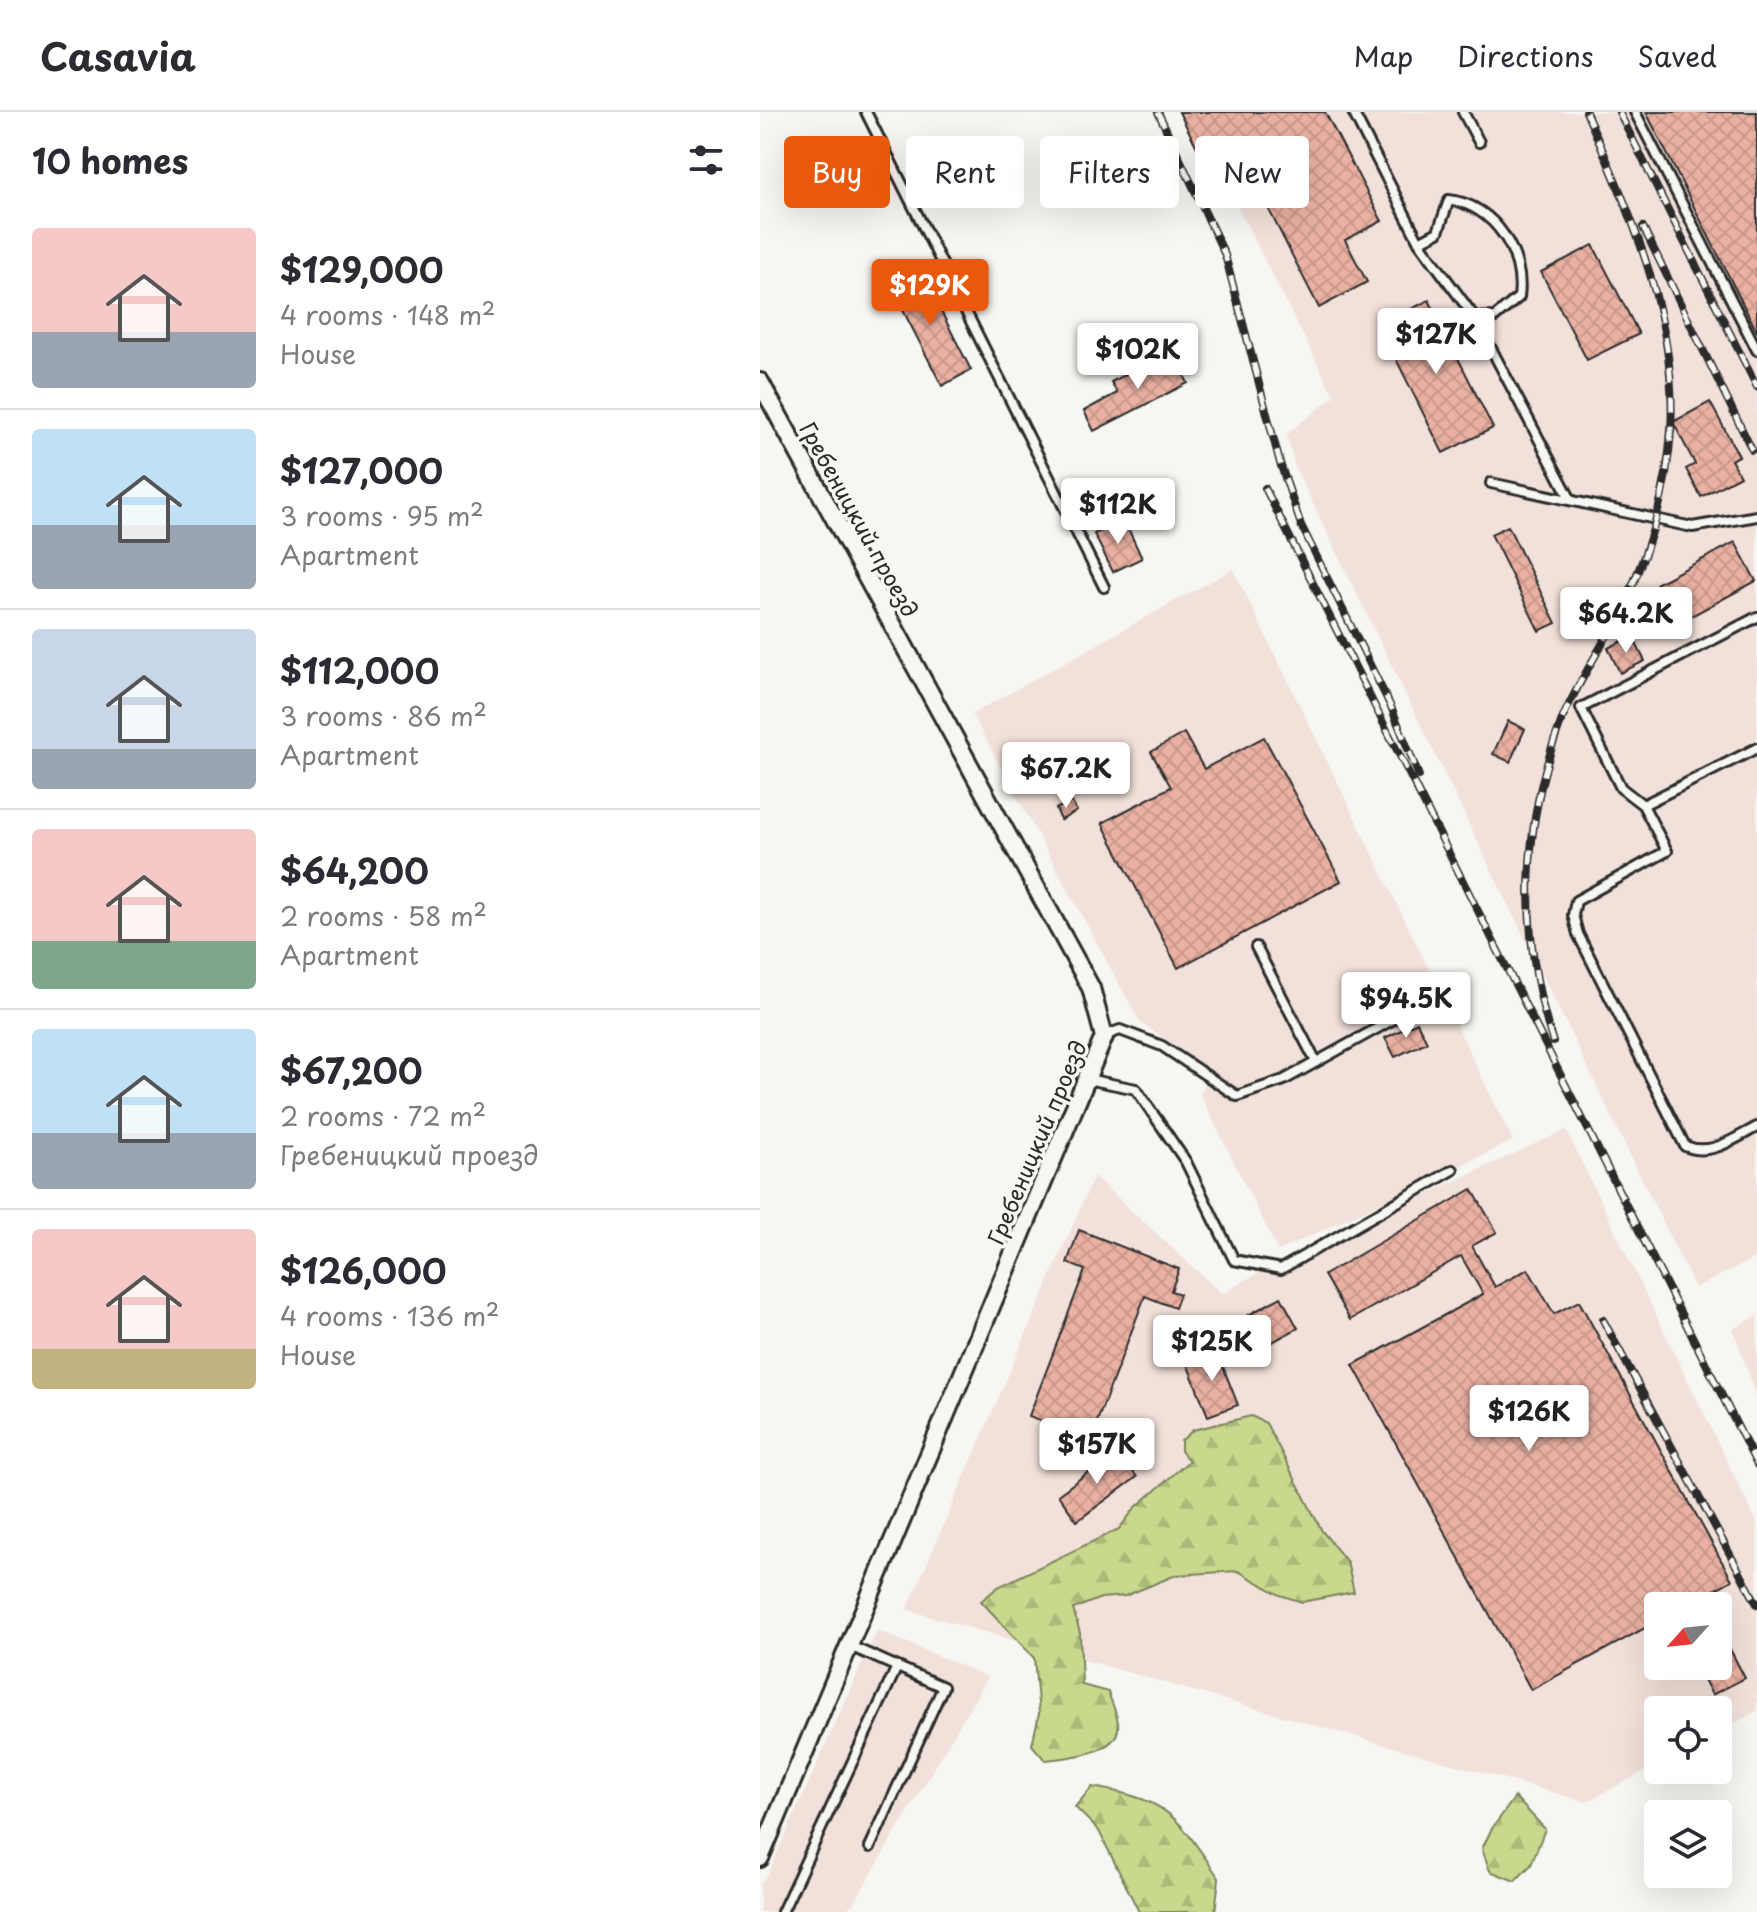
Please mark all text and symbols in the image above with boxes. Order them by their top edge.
text: Casavia [40,27,196,84]
text: Map [1354,34,1413,77]
text: Directions [1457,34,1594,77]
text: Saved [1638,34,1717,77]
text: 10 homes [32,134,188,186]
chip: Buy [784,136,890,208]
chip: Rent [906,136,1024,208]
chip: Filters [1040,136,1179,208]
chip: New [1195,136,1309,208]
icon: filters [684,138,728,182]
text: $129,000 [280,243,443,295]
pin: $129K [874,259,986,327]
icon: home [96,260,192,356]
text: $129K [890,265,970,304]
text: 4 rooms · 148 m² [280,295,495,334]
pin: $127K [1380,308,1492,376]
text: $127K [1395,314,1477,353]
pin: $102K [1082,323,1194,391]
text: $102K [1095,329,1181,368]
text: House [280,334,356,373]
street label: Гребеницкий проезд [793,415,927,623]
text: $127,000 [280,444,443,496]
icon: home [96,461,192,557]
pin: $112K [1062,478,1174,546]
text: $112K [1079,484,1157,523]
text: 3 rooms · 95 m² [280,496,484,535]
text: Apartment [280,535,419,574]
pin: $64.2K [1561,587,1691,655]
text: $64.2K [1578,593,1674,632]
text: $112,000 [280,644,439,696]
icon: home [96,661,192,757]
text: 3 rooms · 86 m² [280,696,487,735]
text: Apartment [280,735,419,774]
pin: $67.2K [1001,742,1131,810]
text: $67.2K [1020,748,1112,787]
text: $64,200 [280,844,429,896]
icon: home [96,861,192,957]
text: 2 rooms · 58 m² [280,896,487,935]
text: Apartment [280,935,419,974]
pin: $94.5K [1341,972,1471,1040]
text: $94.5K [1359,978,1453,1017]
street label: Гребеницкий проезд [978,1035,1094,1249]
text: $67,200 [280,1044,423,1096]
icon: home [96,1061,192,1157]
text: 2 rooms · 72 m² [280,1096,486,1135]
text: Гребеницкий проезд [280,1135,539,1174]
text: $126,000 [280,1244,447,1296]
icon: home [96,1261,192,1357]
text: 4 rooms · 136 m² [280,1296,500,1335]
pin: $125K [1156,1315,1268,1383]
text: $125K [1171,1321,1253,1360]
text: House [280,1335,356,1374]
pin: $126K [1473,1385,1585,1453]
text: $126K [1488,1391,1570,1430]
pin: $157K [1041,1418,1153,1486]
text: $157K [1057,1424,1137,1463]
north arrow [1644,1592,1732,1680]
map controls [1644,1592,1732,1888]
button: locate [1644,1696,1732,1784]
button: layers [1644,1800,1732,1888]

